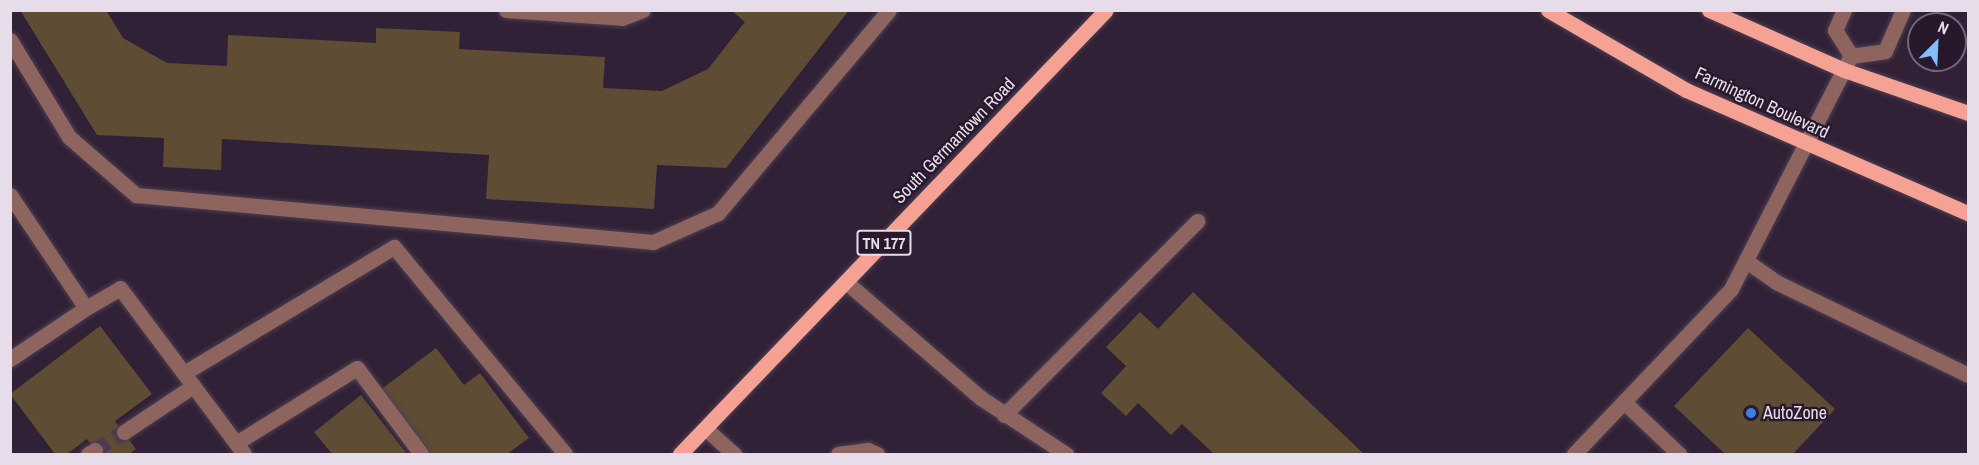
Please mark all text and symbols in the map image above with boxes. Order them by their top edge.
north arrow [1907,12,1967,72]
text: N [1935,15,1952,39]
street label: Farmington Boulevard [1692,63,1832,143]
street label: South Germantown Road [888,74,1020,208]
road number: TN 177 [856,230,912,256]
place label: AutoZone [1763,402,1827,424]
marker: AutoZone [1744,406,1758,420]

